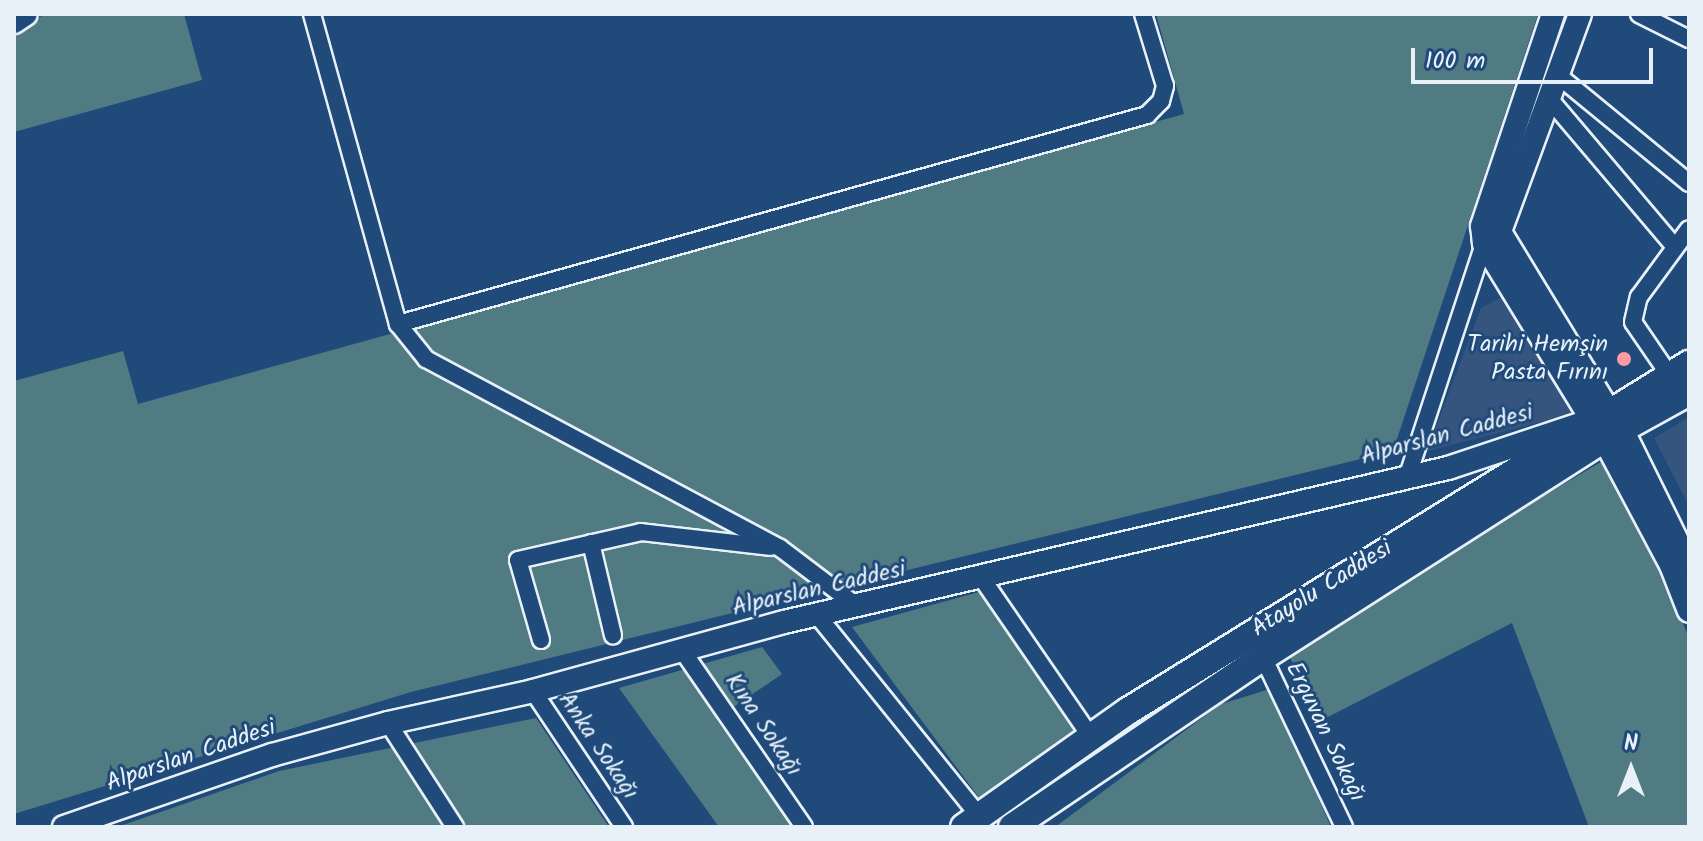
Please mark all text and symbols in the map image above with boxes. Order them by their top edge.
scale bar [1415,32,1657,82]
text: 100 m [1425,42,1485,81]
place label: Tarihi Hemşin Pasta Fırını [1467,331,1608,387]
marker: Tarihi Hemşin Pasta Fırını [1615,350,1633,368]
street label: Alparslan Caddesi [1358,398,1536,472]
street label: Atayolu Caddesi [1246,534,1398,644]
street label: Alparslan Caddesi [729,555,909,623]
street label: Erguvan Sokağı [1279,657,1371,807]
street label: Kına Sokağı [718,668,808,782]
street label: Anka Sokağı [552,687,644,805]
street label: Alparslan Caddesi [103,714,279,798]
text: N [1624,727,1638,762]
north arrow [1591,729,1671,809]

